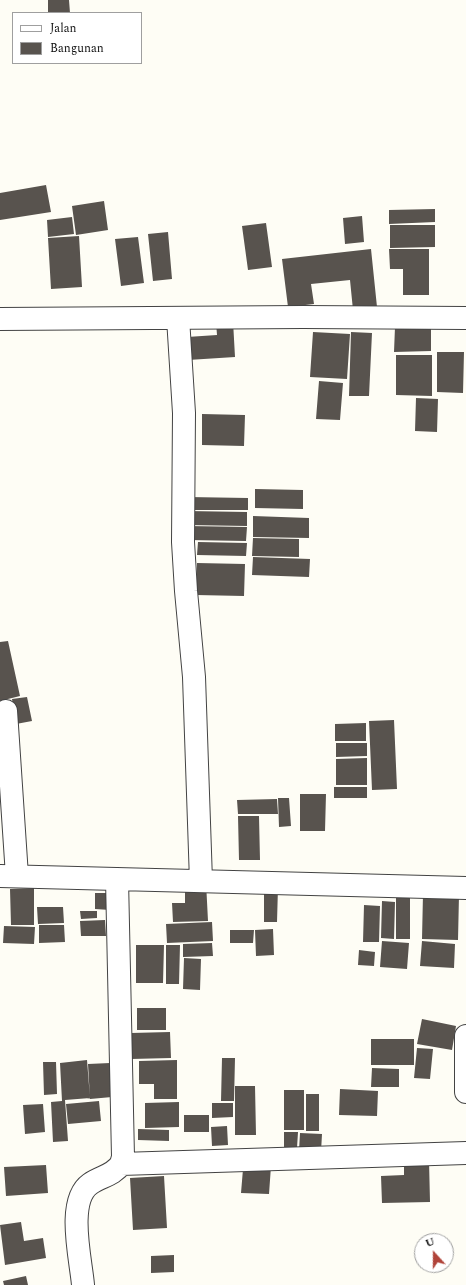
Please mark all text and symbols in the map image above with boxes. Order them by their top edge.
legend [12,12,142,64]
text: Jalan [50,19,77,38]
text: Bangunan [50,39,104,58]
north arrow [414,1233,454,1273]
text: U [423,1233,437,1252]

